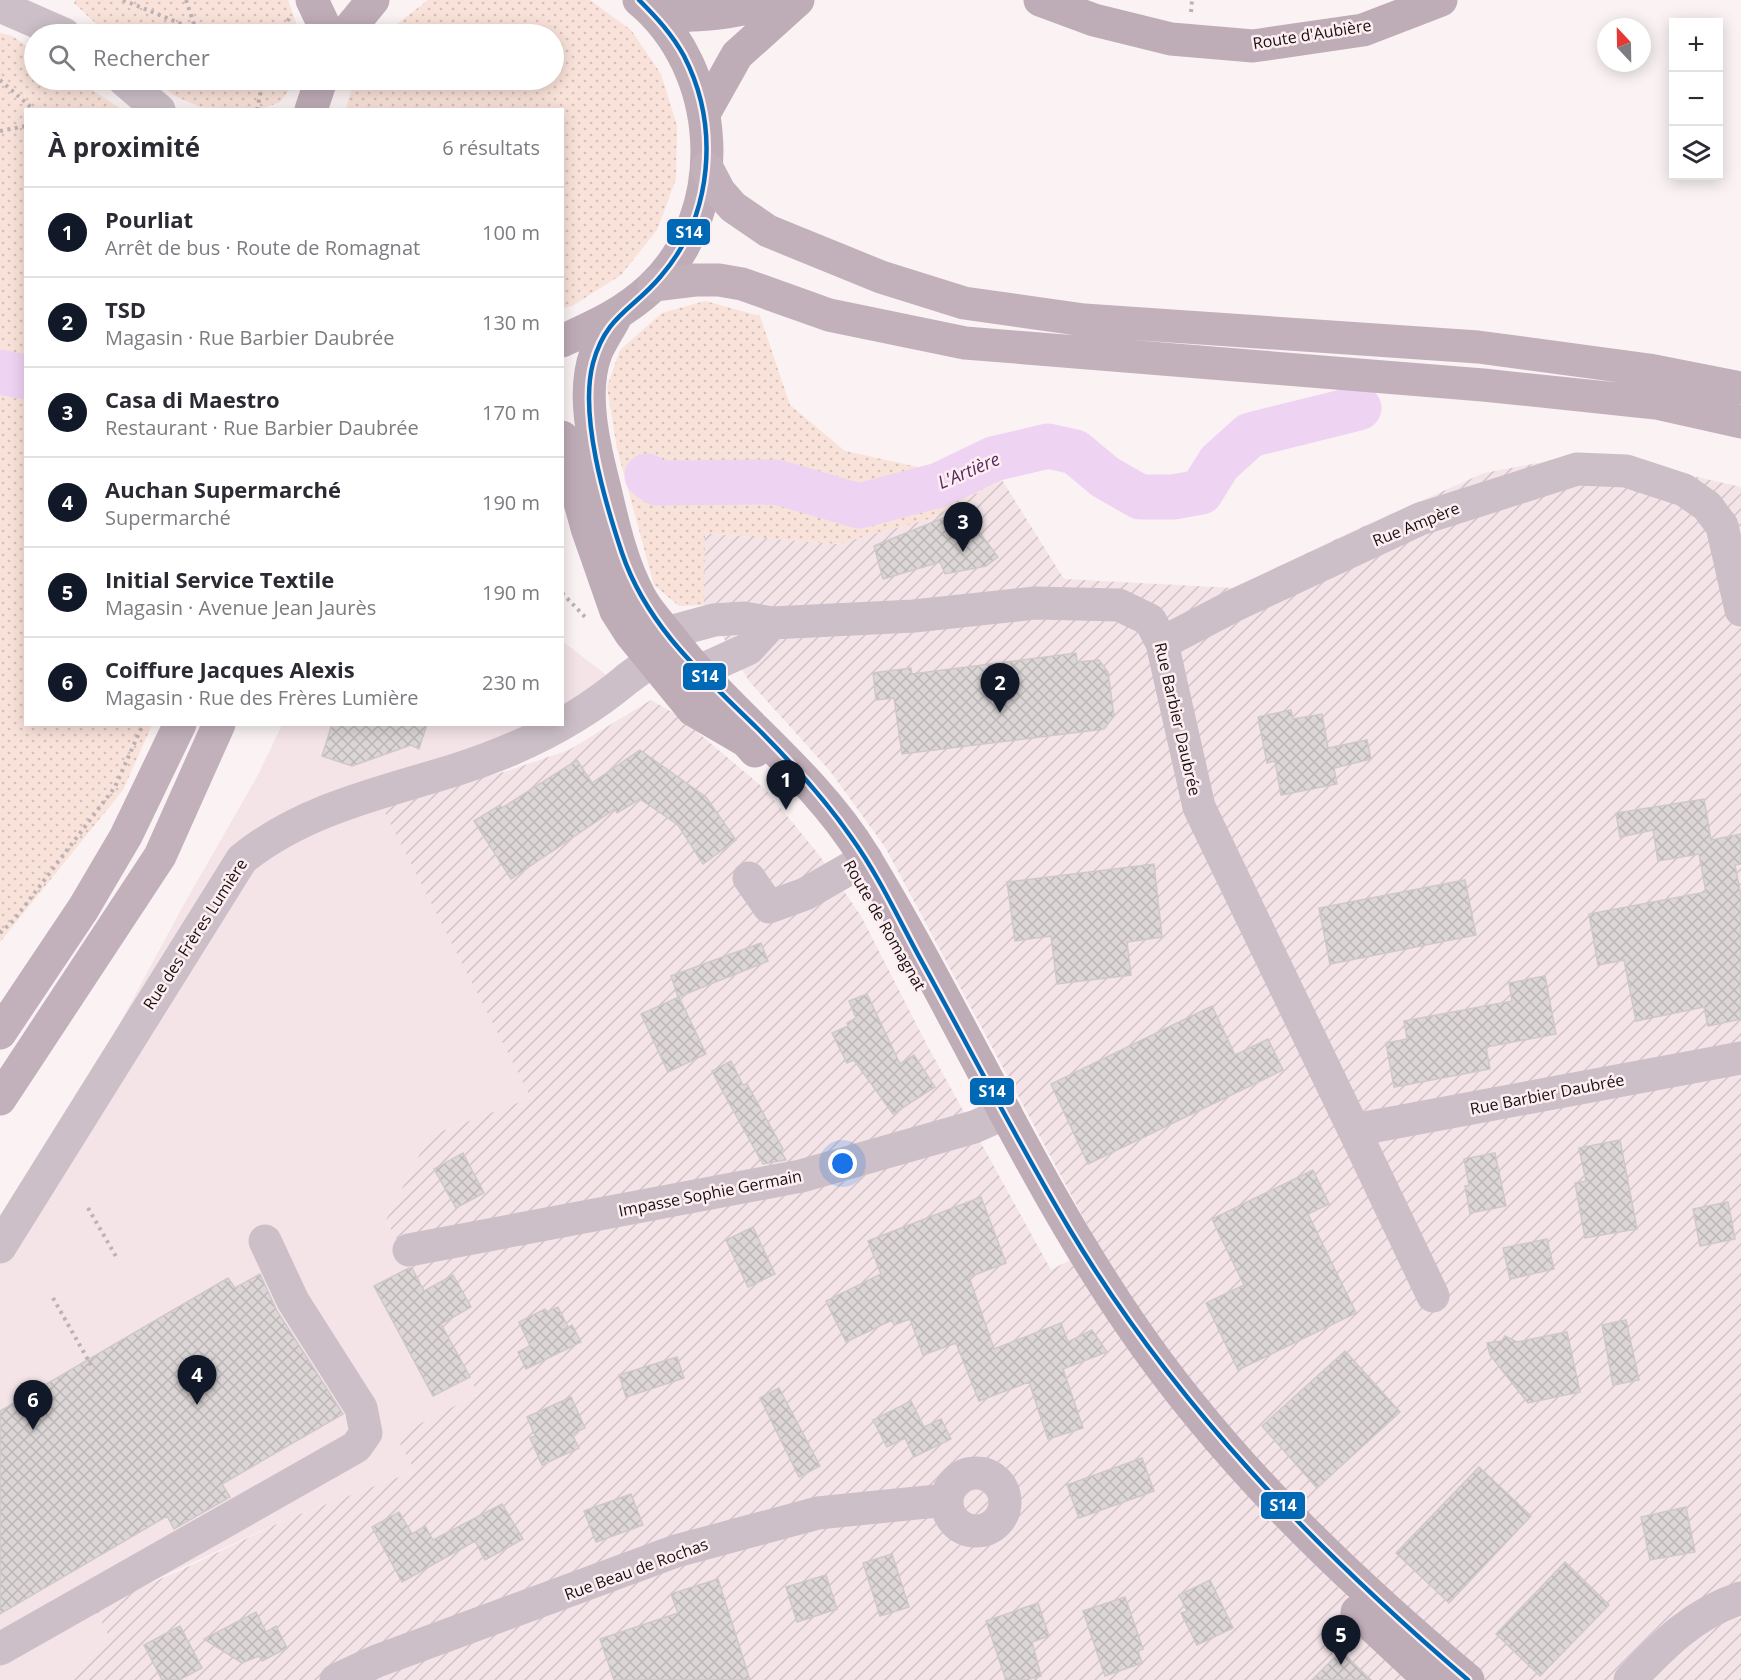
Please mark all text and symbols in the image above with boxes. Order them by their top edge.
street label: Route d'Aubière [1251,14,1373,54]
north arrow [1597,18,1651,72]
map controls [1669,18,1723,180]
button: + [1669,18,1723,72]
search box [24,24,564,90]
icon: search [45,41,78,74]
text: Rechercher [93,42,210,72]
button: − [1669,72,1723,126]
button: layers [1669,126,1723,180]
text: À proximité [48,129,200,165]
text: 6 résultats [442,134,540,161]
text: Pourliat [105,204,193,234]
line badge: S14 [666,218,711,246]
text: 1 [62,219,73,246]
text: 100 m [482,219,540,246]
text: S14 [675,221,703,243]
text: Arrêt de bus · Route de Romagnat [105,234,420,261]
text: TSD [105,294,146,324]
text: 2 [62,309,73,336]
text: 130 m [482,309,540,336]
text: Magasin · Rue Barbier Daubrée [105,324,394,351]
text: Casa di Maestro [105,384,280,414]
text: 3 [62,399,73,426]
text: 170 m [482,399,540,426]
text: Restaurant · Rue Barbier Daubrée [105,414,419,441]
water label: L'Artière [934,446,1003,494]
text: Auchan Supermarché [105,474,341,504]
text: 4 [62,489,73,516]
text: 190 m [482,489,540,516]
street label: Rue Ampère [1369,497,1463,551]
pin: 3 [944,502,982,552]
text: Supermarché [105,504,231,531]
text: Initial Service Textile [105,564,334,594]
text: 5 [62,579,73,606]
text: 190 m [482,579,540,606]
text: Magasin · Avenue Jean Jaurès [105,594,376,621]
street label: Rue Barbier Daubrée [1150,640,1206,798]
text: Coiffure Jacques Alexis [105,654,355,684]
line badge: S14 [682,662,727,691]
pin: 2 [980,664,1020,713]
text: S14 [691,665,719,687]
text: 6 [62,669,73,696]
text: 230 m [482,669,540,696]
text: Magasin · Rue des Frères Lumière [105,684,419,711]
pin: 1 [766,760,806,810]
street label: Rue des Frères Lumière [138,854,252,1014]
street label: Route de Romagnat [839,856,932,995]
street label: Rue Barbier Daubrée [1468,1068,1626,1120]
line badge: S14 [969,1077,1015,1106]
text: S14 [978,1080,1006,1102]
your location [828,1149,857,1178]
street label: Impasse Sophie Germain [616,1164,804,1222]
pin: 4 [178,1356,216,1405]
pin: 6 [14,1380,52,1430]
line badge: S14 [1260,1491,1306,1520]
text: S14 [1269,1494,1297,1516]
street label: Rue Beau de Rochas [561,1533,711,1605]
pin: 5 [1322,1616,1360,1665]

